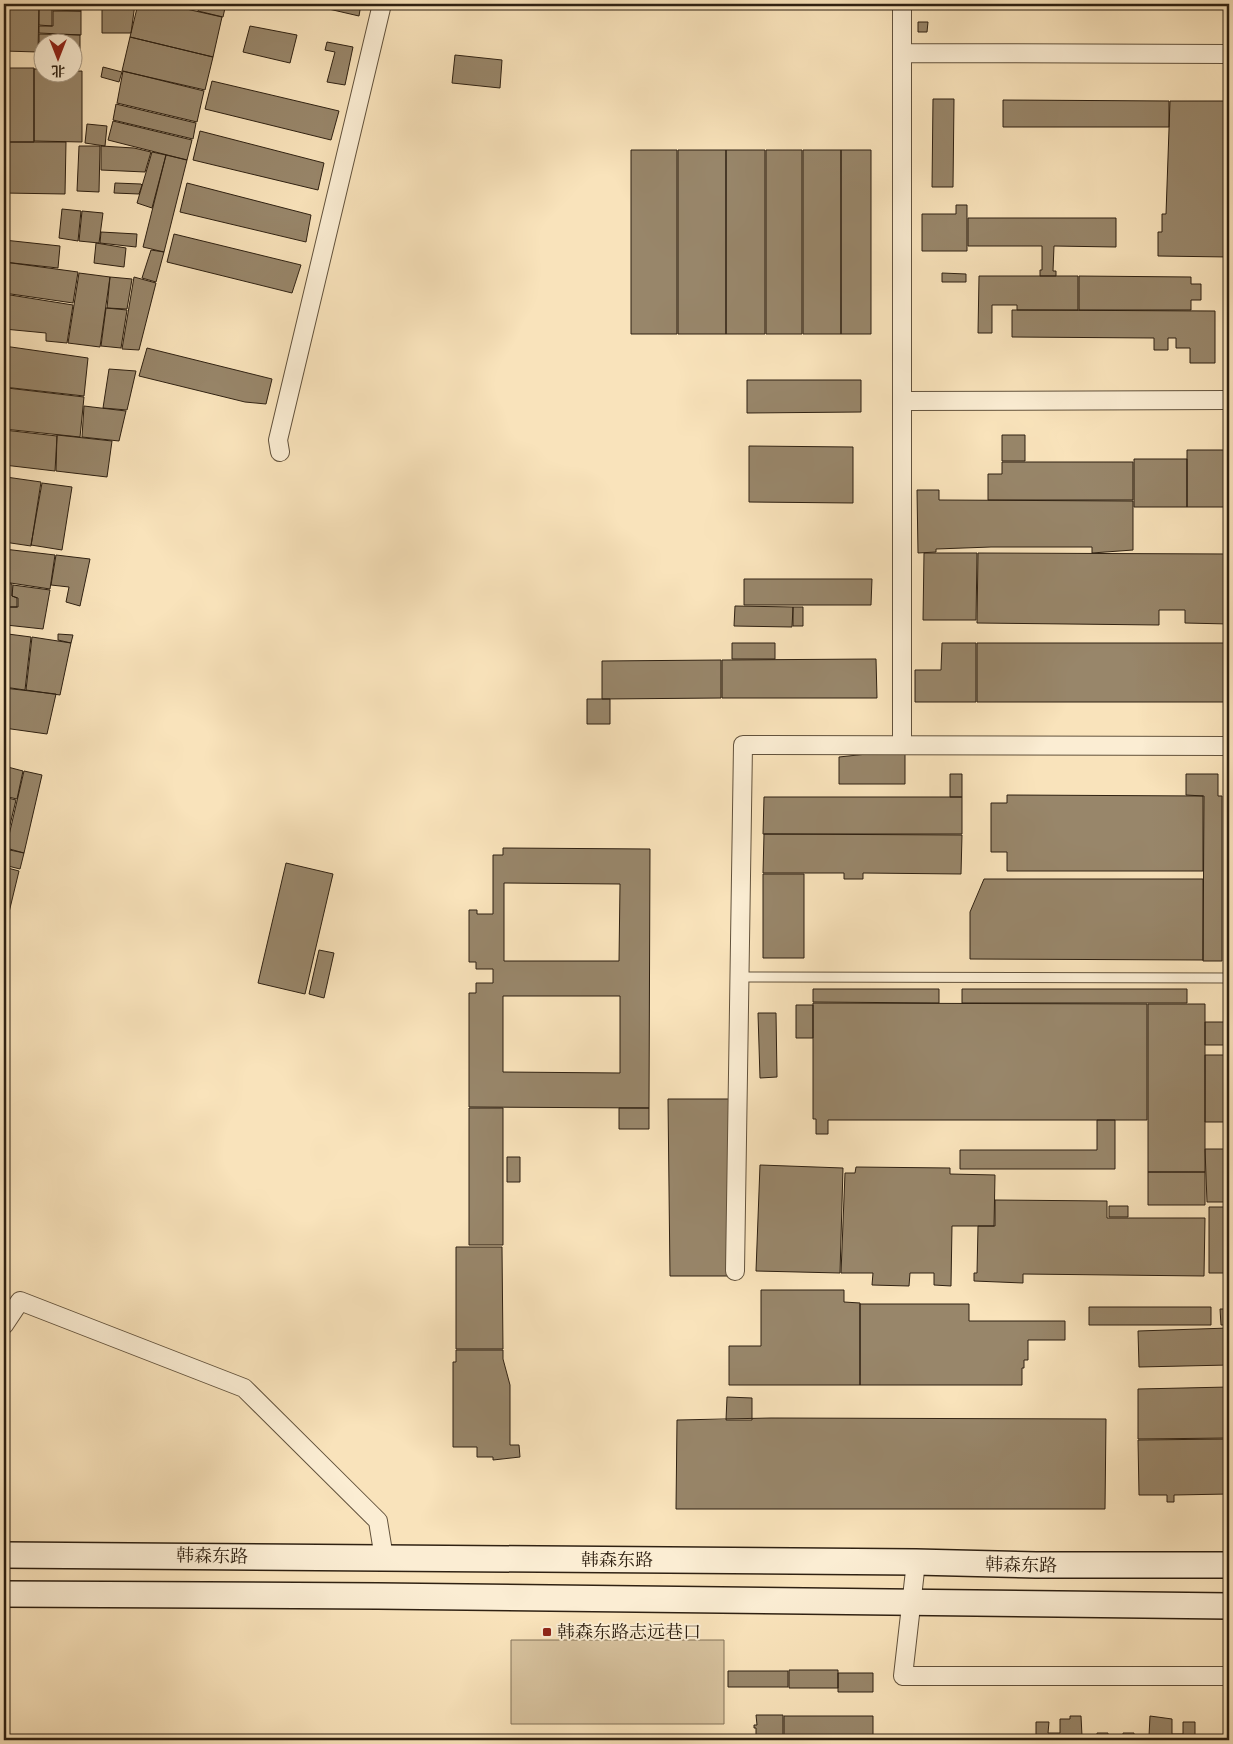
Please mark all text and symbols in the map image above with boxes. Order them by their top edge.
north arrow [32,32,82,82]
text: 北 [51,62,65,80]
street label: 韩森东路 [176,1544,248,1568]
street label: 韩森东路 [581,1549,653,1571]
street label: 韩森东路 [985,1553,1057,1577]
place label: 韩森东路志远巷口 [557,1621,701,1643]
marker: 韩森东路志远巷口 [541,1626,553,1638]

